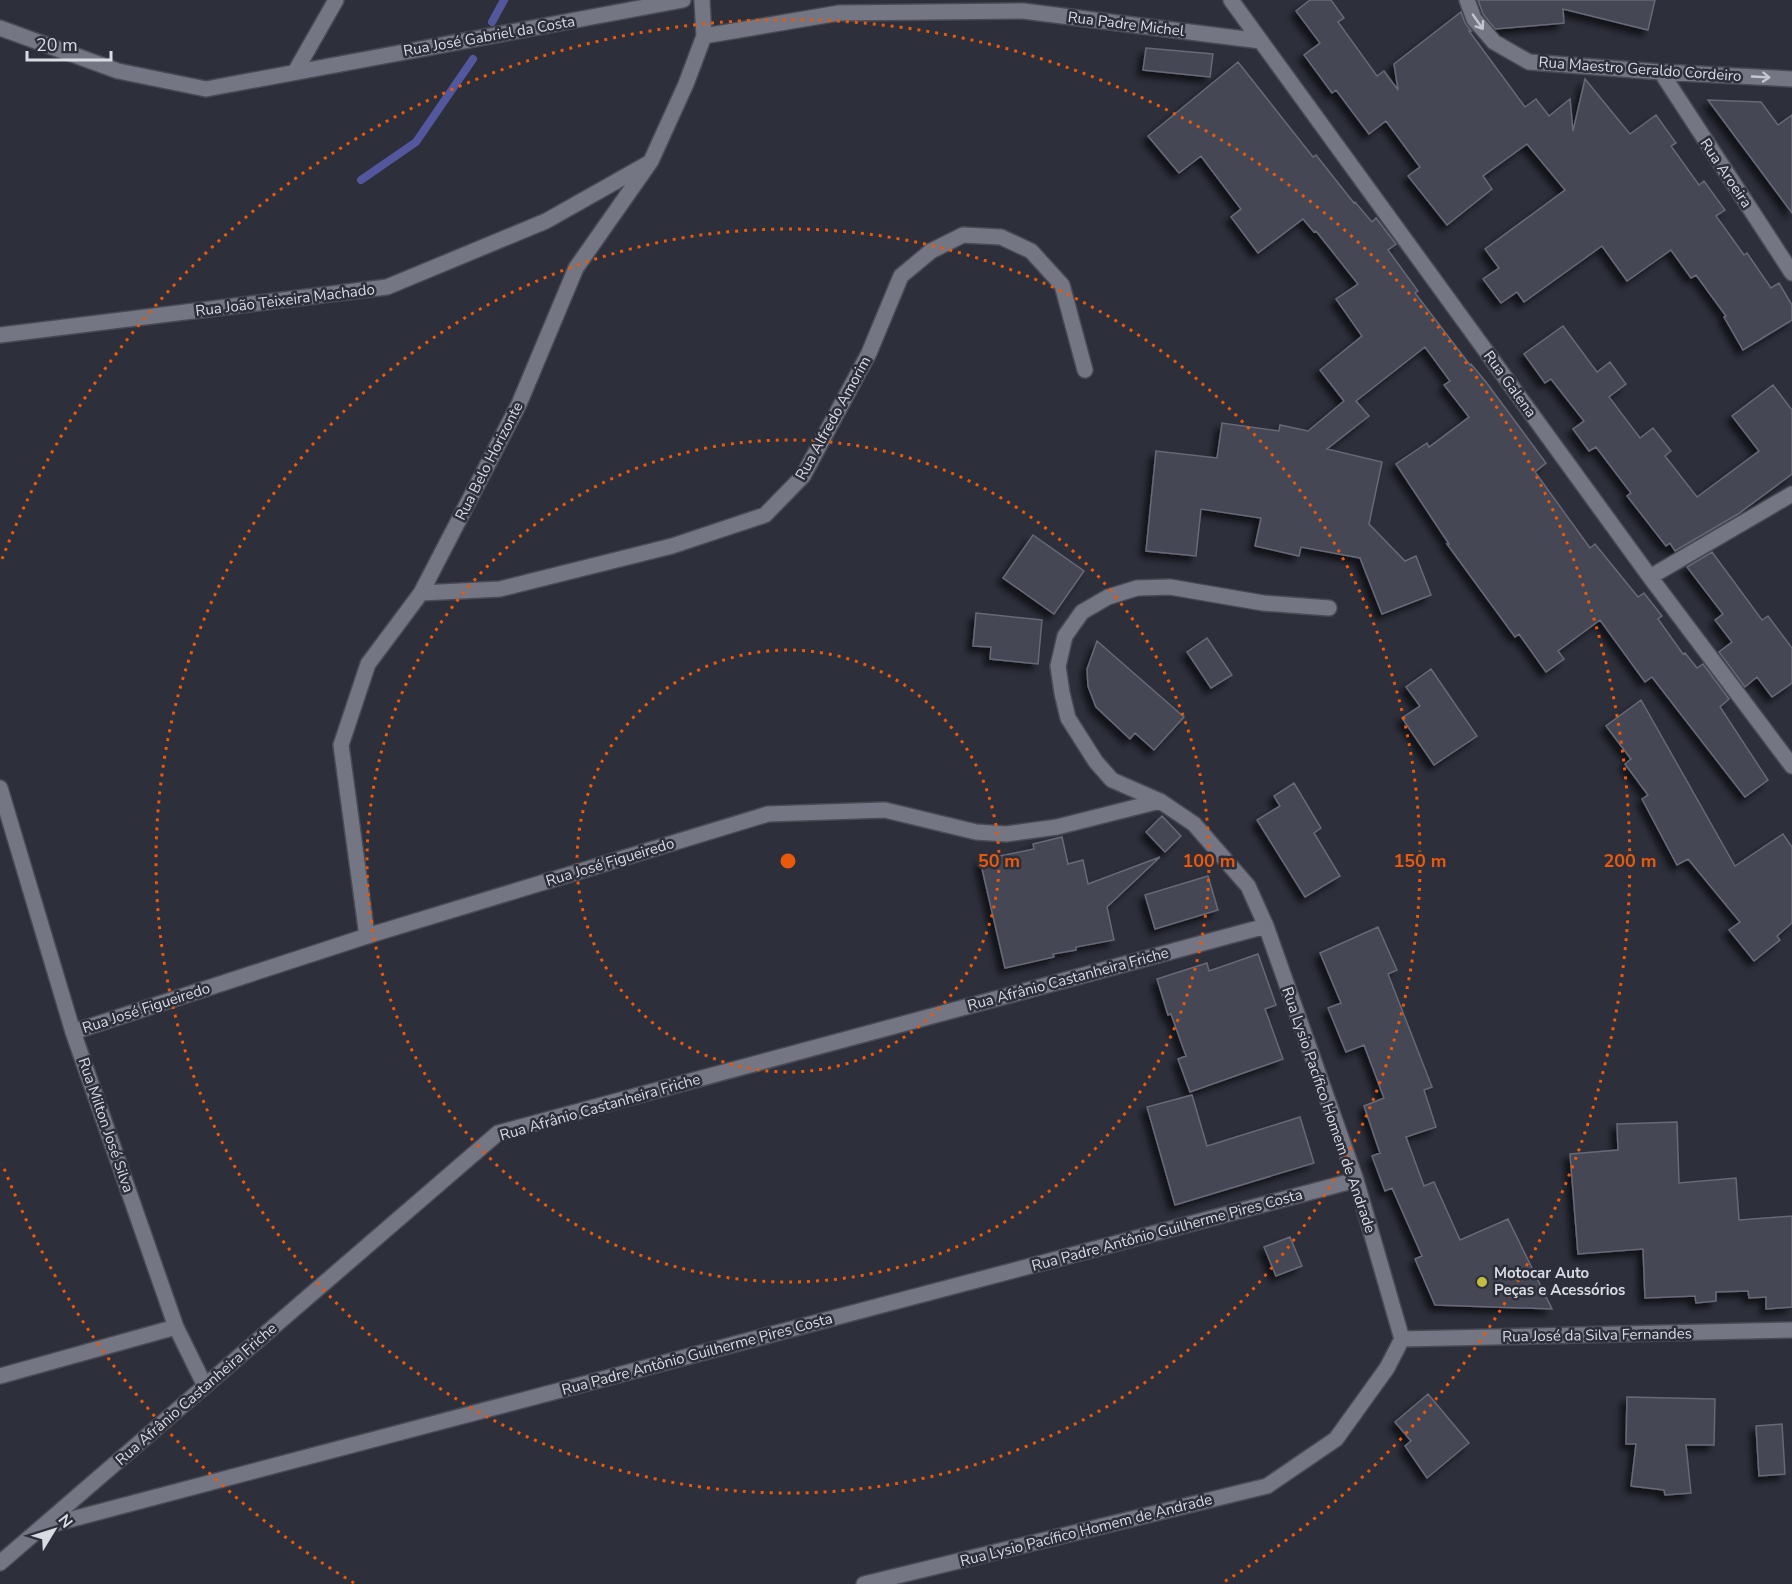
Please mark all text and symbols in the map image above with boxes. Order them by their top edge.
street label: Rua Padre Michel [1067,7,1186,41]
street label: Rua José Gabriel da Costa [402,11,576,61]
one-way arrow [1472,14,1484,30]
scale bar [27,24,111,62]
text: 20 m [36,33,78,57]
street label: Rua Maestro Geraldo Cordeiro [1538,52,1742,86]
one-way arrow [1751,72,1771,83]
street label: Rua Aroeira [1695,134,1757,212]
street label: Rua João Teixeira Machado [194,279,376,321]
street label: Rua Galena [1479,347,1541,421]
street label: Rua Alfredo Amorim [791,353,875,483]
street label: Rua Belo Horizonte [450,398,528,524]
street label: Rua José Figueiredo [543,833,677,891]
text: 50 m [978,849,1020,873]
text: 100 m [1182,849,1236,873]
text: 150 m [1393,849,1447,873]
text: 200 m [1603,849,1657,873]
centre of rings [778,851,798,871]
street label: Rua Afrânio Castanheira Friche [965,942,1171,1016]
street label: Rua José Figueiredo [80,978,212,1038]
street label: Rua Lysio Pacífico Homem de Andrade [1277,984,1381,1236]
street label: Rua Milton José Silva [74,1055,138,1195]
street label: Rua Afrânio Castanheira Friche [497,1069,703,1145]
street label: Rua Padre Antônio Guilherme Pires Costa [1029,1184,1305,1276]
place label: Motocar Auto Peças e Acessórios [1494,1263,1625,1300]
marker: Motocar Auto Peças e Acessórios [1475,1275,1489,1289]
street label: Rua Padre Antônio Guilherme Pires Costa [559,1308,835,1400]
street label: Rua Afrânio Castanheira Friche [111,1318,281,1470]
street label: Rua José da Silva Fernandes [1502,1323,1692,1347]
street label: Rua Lysio Pacífico Homem de Andrade [958,1489,1214,1571]
north arrow [24,1500,84,1560]
text: N [53,1510,77,1533]

